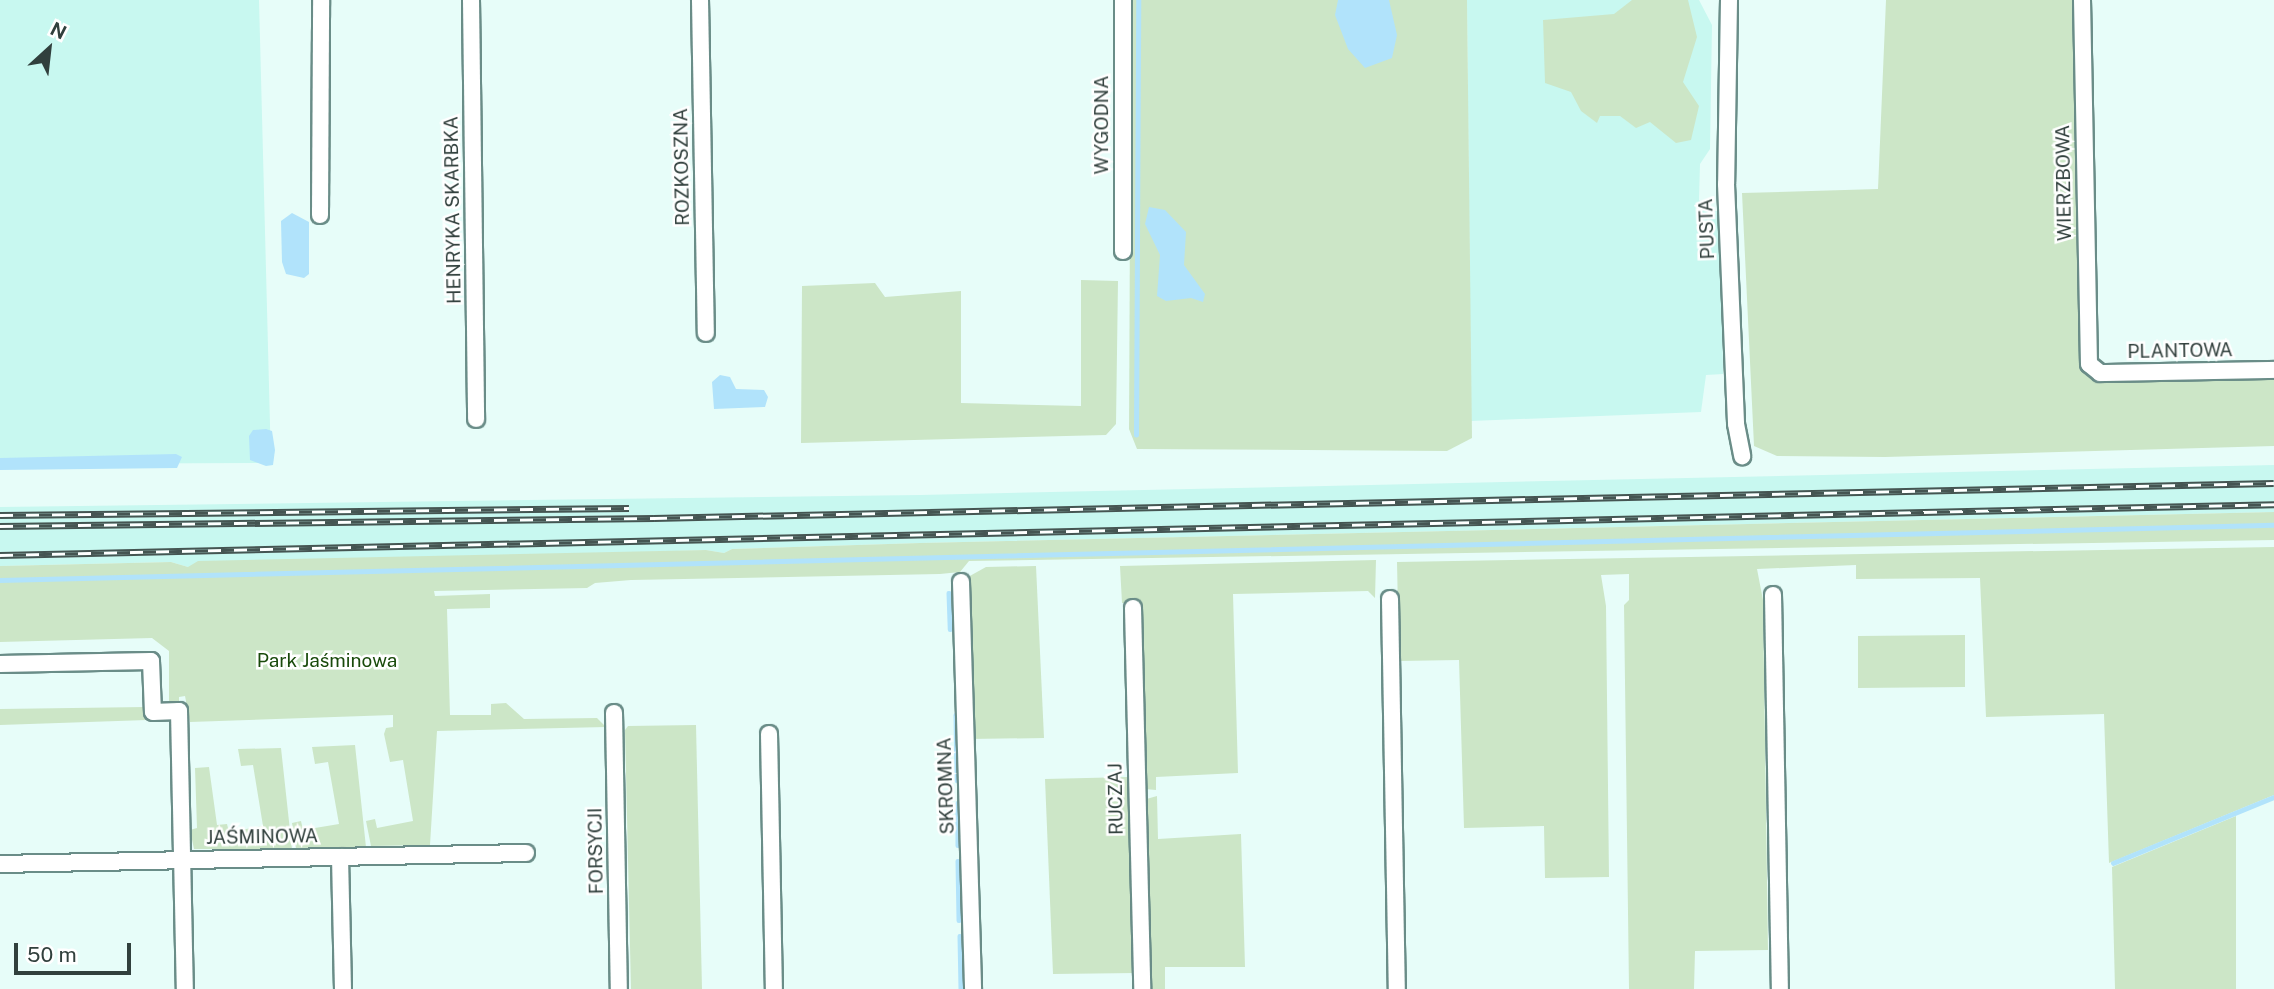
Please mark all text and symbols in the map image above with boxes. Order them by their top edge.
north arrow [14,14,84,84]
text: N [47,17,70,43]
street label: WYGODNA [1091,76,1113,174]
street label: ROZKOSZNA [670,108,694,226]
street label: HENRYKA SKARBKA [440,116,466,304]
street label: WIERZBOWA [2052,125,2076,241]
street label: PUSTA [1695,198,1719,260]
street label: PLANTOWA [2127,339,2233,363]
park label: Park Jaśminowa [257,650,397,672]
street label: SKROMNA [933,737,959,835]
street label: RUCZAJ [1104,763,1128,835]
street label: FORSYCJI [584,807,608,895]
street label: JAŚMINOWA [206,825,318,849]
scale bar [18,930,135,974]
text: 50 m [27,942,77,967]

